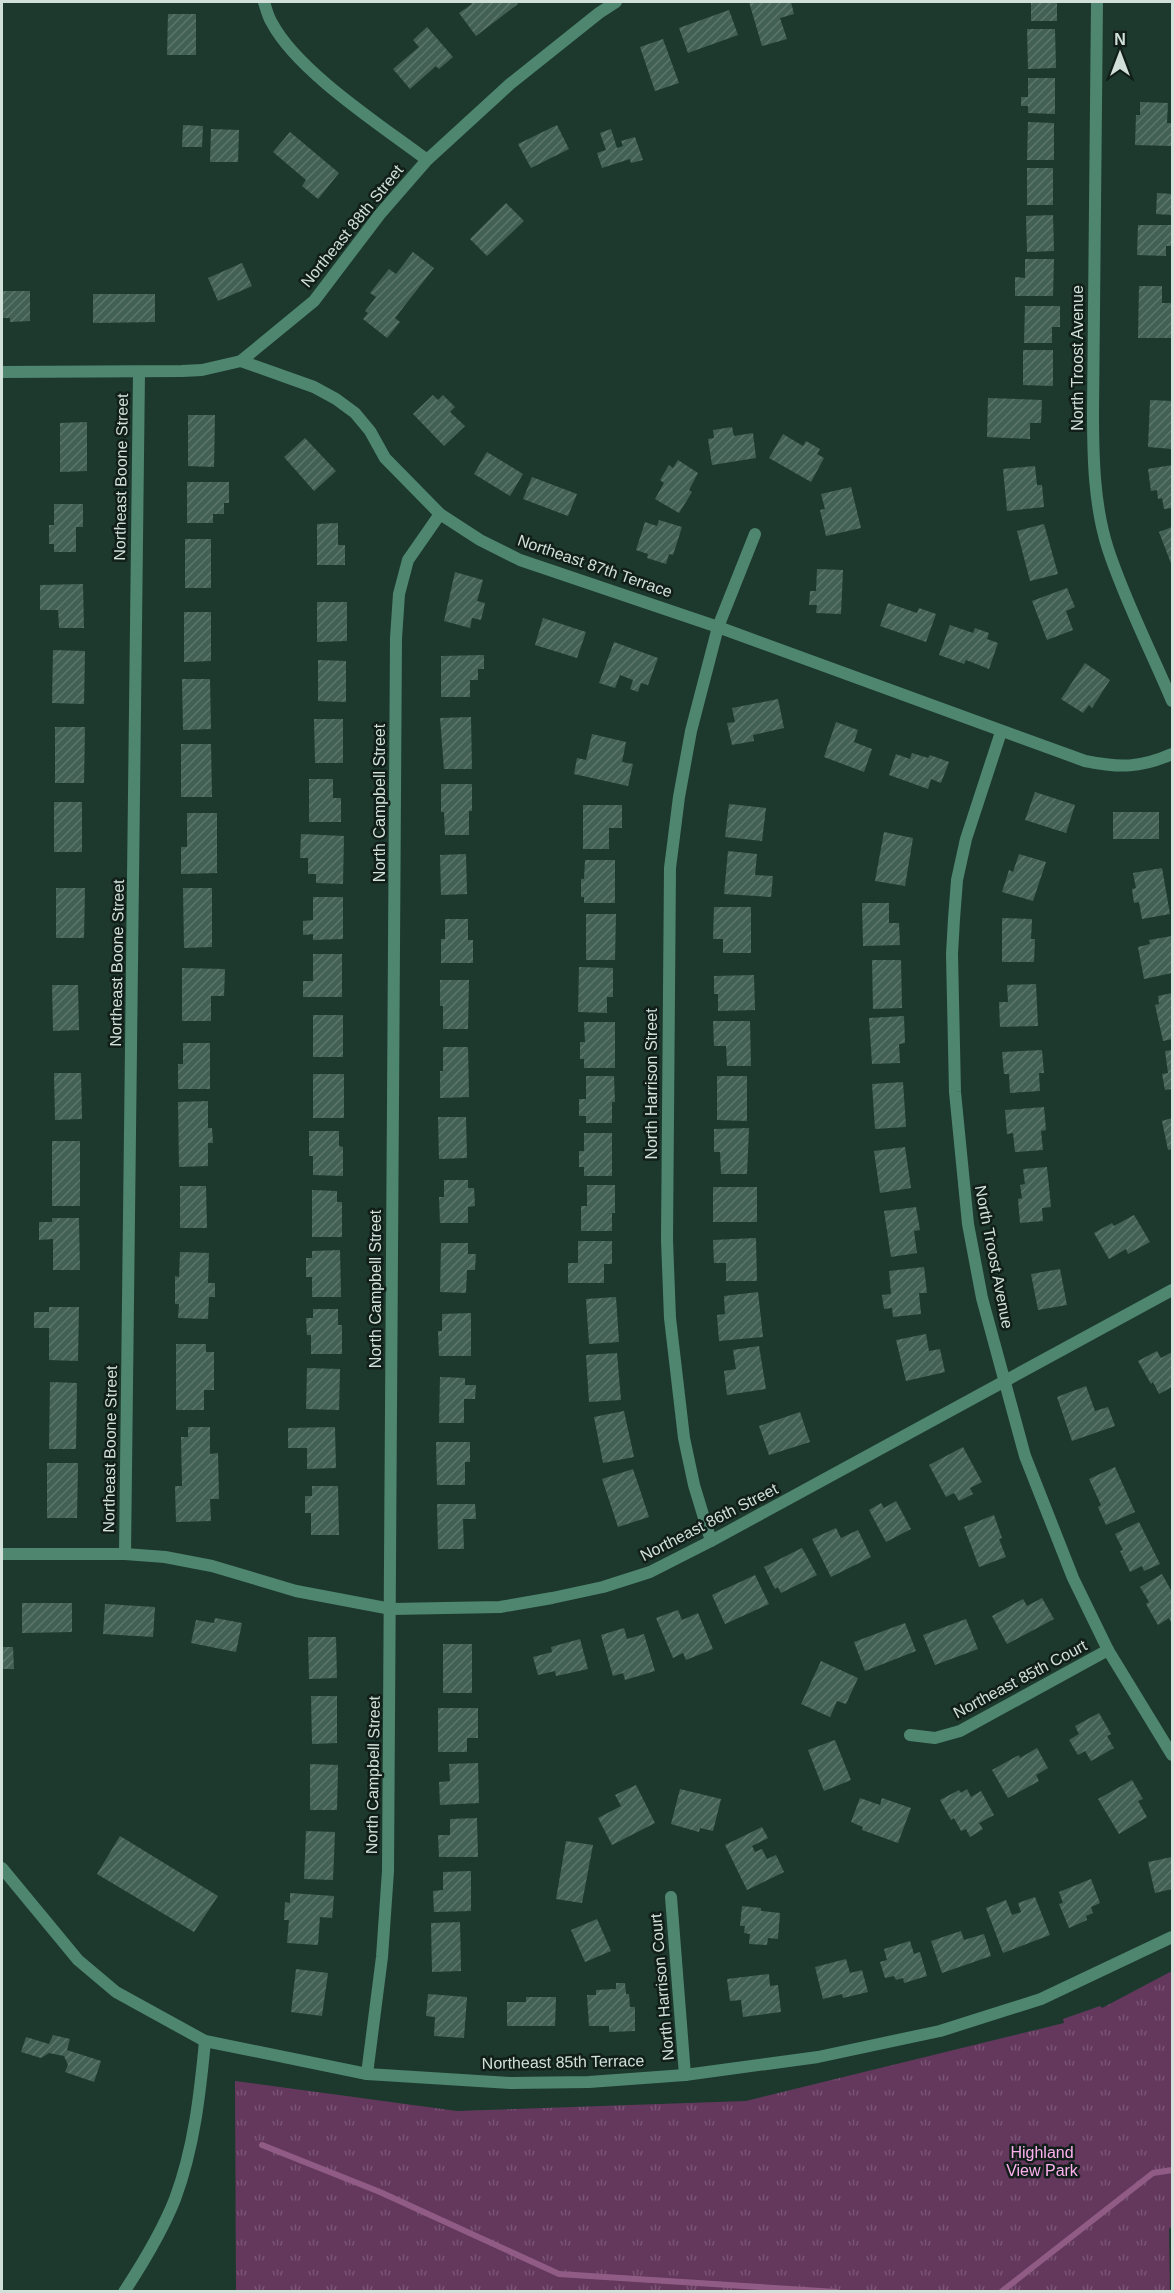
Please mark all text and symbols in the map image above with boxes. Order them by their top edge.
north arrow [1090,24,1150,84]
text: N [1114,31,1126,48]
street label: Northeast 88th Street [298,161,407,290]
street label: North Troost Avenue [1069,285,1086,431]
street label: Northeast Boone Street [111,393,131,561]
street label: Northeast 87th Terrace [515,532,675,601]
street label: North Campbell Street [371,723,388,882]
street label: Northeast Boone Street [107,879,127,1047]
street label: North Harrison Street [643,1008,660,1160]
street label: North Troost Avenue [972,1184,1016,1330]
street label: North Campbell Street [367,1209,384,1368]
street label: Northeast Boone Street [100,1365,120,1533]
street label: Northeast 86th Street [637,1480,781,1564]
street label: Northeast 85th Court [950,1636,1090,1721]
street label: North Campbell Street [363,1695,383,1854]
street label: North Harrison Court [647,1912,677,2061]
street label: Northeast 85th Terrace [482,2052,644,2072]
park label: Highland View Park [1006,2144,1079,2179]

